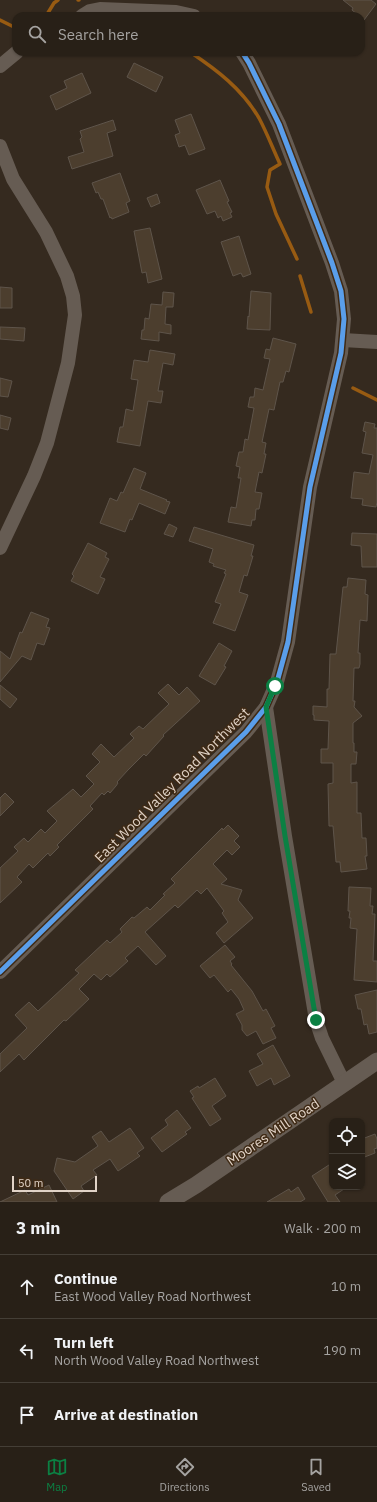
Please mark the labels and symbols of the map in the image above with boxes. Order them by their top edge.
route start [266,677,284,695]
street label: East Wood Valley Road Northwest [91,704,253,866]
route end [307,1011,325,1029]
street label: Moores Mill Road [223,1094,323,1170]
scale bar [12,1174,97,1193]

